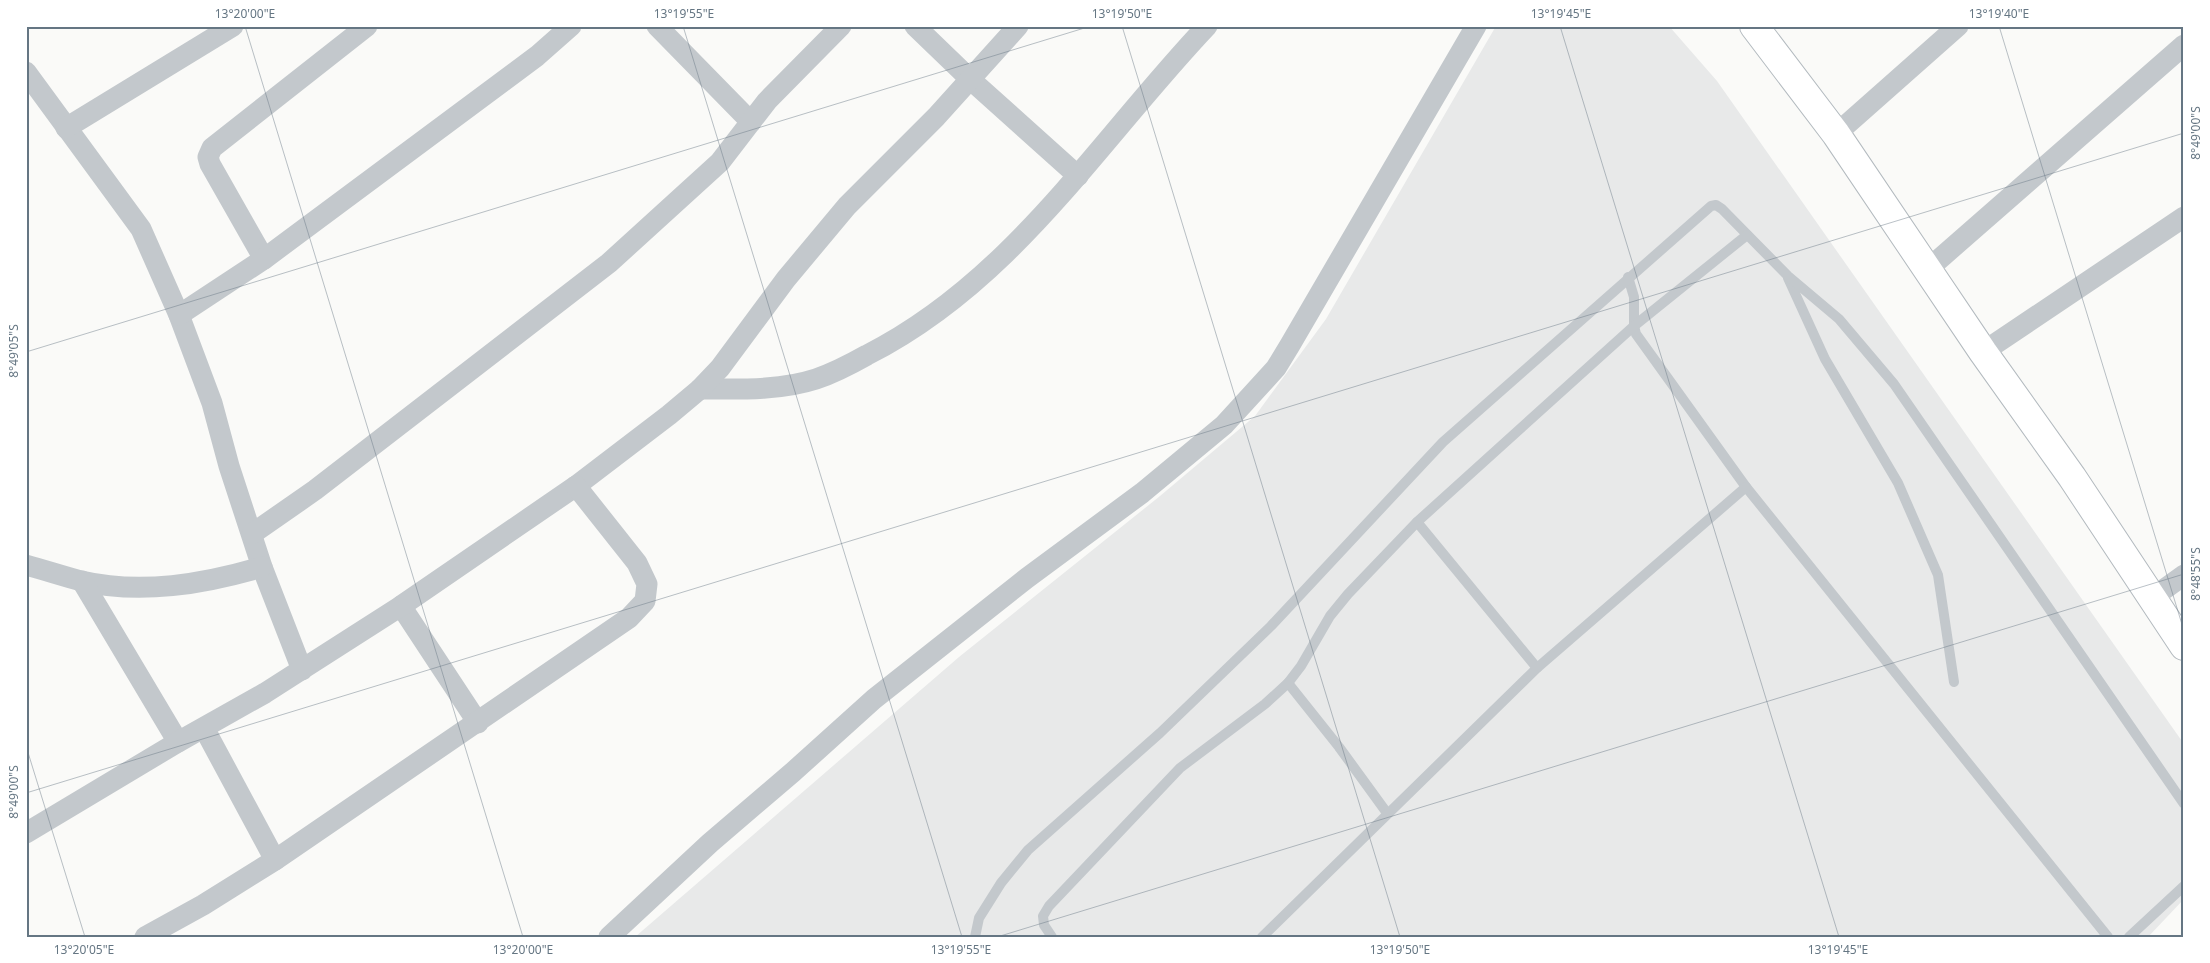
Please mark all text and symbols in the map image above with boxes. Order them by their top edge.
text: 13°20'00"E [215,5,275,22]
text: 13°19'55"E [654,5,714,22]
text: 13°19'50"E [1092,5,1152,22]
text: 13°19'45"E [1531,5,1591,22]
text: 13°19'40"E [1969,5,2029,22]
text: 8°49'00"S [2187,106,2204,160]
text: 8°49'05"S [5,324,22,378]
text: 8°48'55"S [2187,547,2204,601]
text: 8°49'00"S [5,765,22,819]
text: 13°20'05"E [54,941,114,958]
text: 13°20'00"E [493,941,553,958]
text: 13°19'55"E [931,941,991,958]
text: 13°19'50"E [1370,941,1430,958]
text: 13°19'45"E [1808,941,1868,958]

